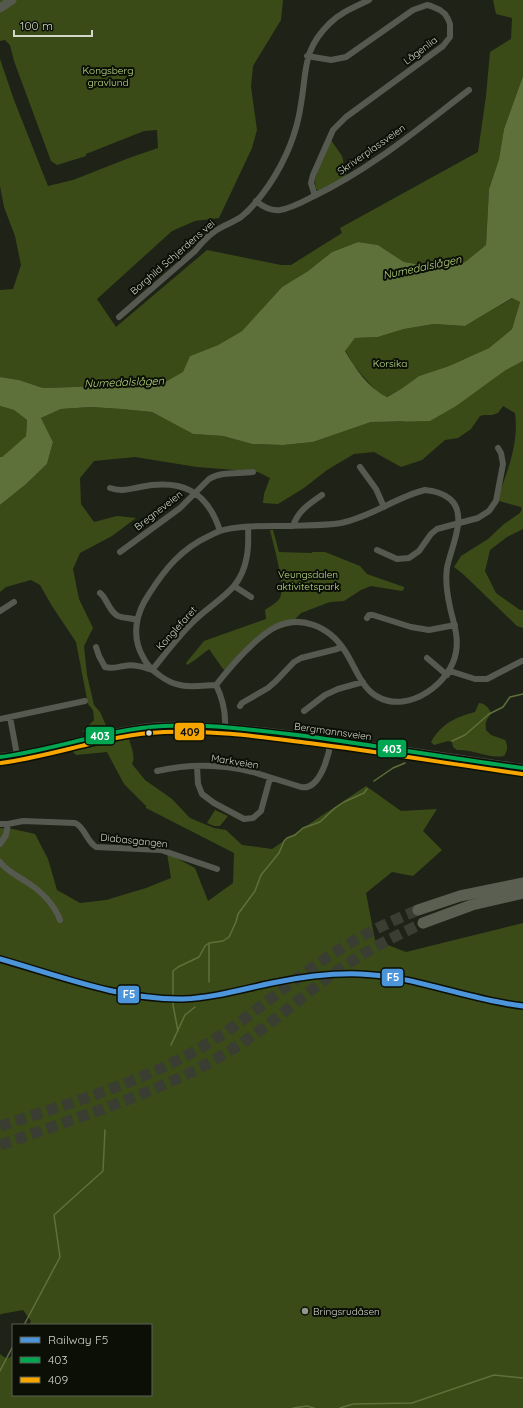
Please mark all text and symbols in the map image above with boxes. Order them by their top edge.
scale bar [14,12,92,38]
text: 100 m [20,18,53,33]
street label: Lågenlia [401,33,440,67]
park label: Kongsberg gravlund [83,64,133,89]
street label: Skriverplassveien [335,121,408,178]
street label: Borghild Schjerdens vei [127,217,217,298]
water label: Numedalslågen [381,252,463,282]
park label: Korsika [373,357,407,370]
water label: Numedalslågen [84,374,165,390]
street label: Bregneveien [132,487,185,533]
park label: Veungsdalen aktivitetspark [277,568,339,593]
street label: Konglefaret [153,603,200,653]
street label: Bergmannsveien [293,720,372,743]
line badge: 409 [174,722,205,741]
text: 409 [180,725,200,739]
line badge: 403 [85,726,115,745]
unlabelled marker [144,728,154,738]
text: 403 [90,729,110,743]
line badge: 403 [377,739,407,758]
text: 403 [382,742,402,756]
street label: Markveien [210,751,260,772]
street label: Diabasgangen [100,830,168,851]
line badge: F5 [381,968,404,987]
text: F5 [387,970,399,984]
line badge: F5 [117,985,140,1004]
text: F5 [123,987,135,1001]
place label: Bringsrudåsen [313,1305,380,1318]
marker: Bringsrudåsen [300,1306,310,1316]
legend [12,1324,152,1396]
text: Railway F5 [48,1332,108,1347]
text: 403 [48,1352,68,1367]
text: 409 [48,1372,68,1387]

